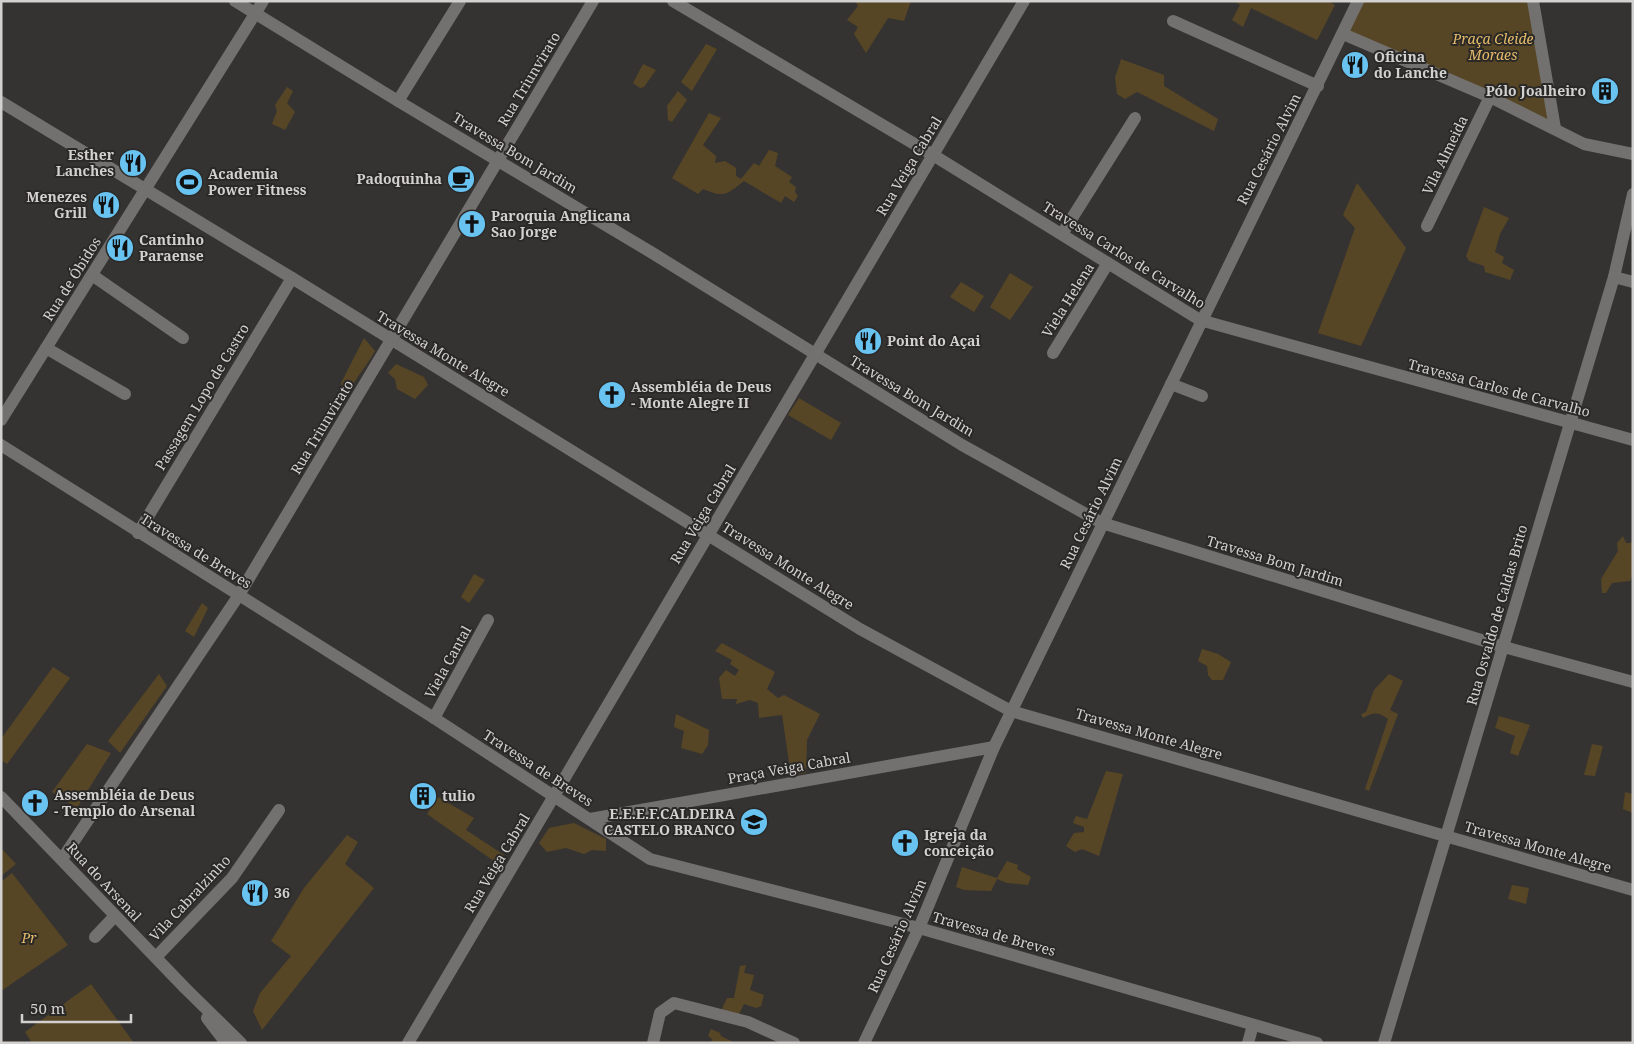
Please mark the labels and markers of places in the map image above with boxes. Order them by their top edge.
place label: Oficina do Lanche [1374,47,1447,82]
restaurant icon: Oficina do Lanche [1340,50,1370,80]
building icon: Pólo Joalheiro [1590,76,1620,106]
place label: Pólo Joalheiro [1486,81,1586,100]
place label: Esther Lanches [56,145,115,180]
restaurant icon: Esther Lanches [118,148,148,178]
place label: Academia Power Fitness [208,164,307,199]
cafe icon: Padoquinha [446,164,476,194]
sports icon: Academia Power Fitness [174,167,204,197]
place label: Padoquinha [357,169,442,188]
place label: Menezes Grill [26,187,87,222]
restaurant icon: Menezes Grill [91,190,121,220]
place label: Paroquia Anglicana Sao Jorge [491,206,631,241]
church icon: Paroquia Anglicana Sao Jorge [457,209,487,239]
place label: Cantinho Paraense [139,230,204,265]
restaurant icon: Cantinho Paraense [105,233,135,263]
restaurant icon: Point do Açai [853,326,883,356]
place label: Point do Açai [887,331,980,350]
place label: Assembléia de Deus - Monte Alegre II [631,377,772,412]
church icon: Assembléia de Deus - Monte Alegre II [597,380,627,410]
building icon: tulio [408,781,438,811]
place label: Assembléia de Deus - Templo do Arsenal [54,785,195,820]
place label: tulio [442,786,475,805]
church icon: Assembléia de Deus - Templo do Arsenal [20,788,50,818]
place label: E.E.E.F.CALDEIRA CASTELO BRANCO [604,804,735,839]
school or university icon: E.E.E.F.CALDEIRA CASTELO BRANCO [739,807,769,837]
place label: Igreja da conceição [924,825,994,860]
church icon: Igreja da conceição [890,828,920,858]
restaurant icon: 36 [240,878,270,908]
place label: 36 [274,883,290,902]

